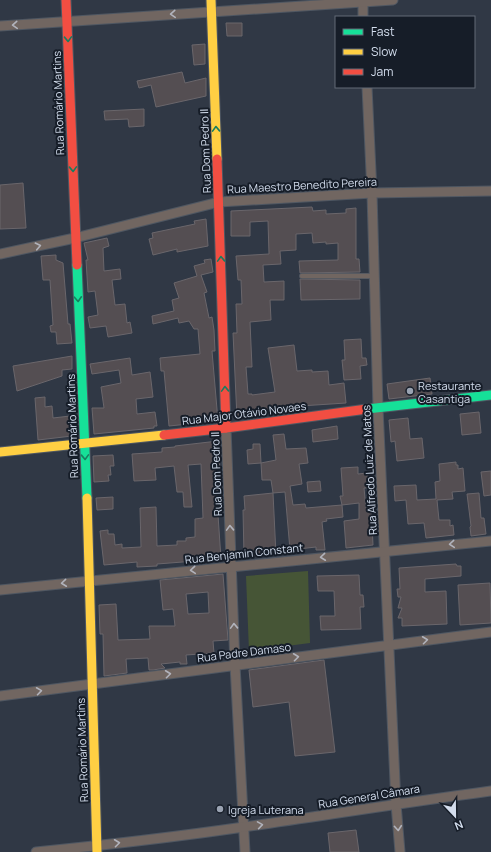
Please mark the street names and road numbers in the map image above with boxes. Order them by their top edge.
street label: Rua Romário Martins [49,50,67,155]
street label: Rua Dom Pedro II [196,109,214,193]
street label: Rua Maestro Benedito Pereira [227,174,377,196]
street label: Rua Romário Martins [63,373,81,478]
street label: Rua Major Otávio Novaes [181,398,307,428]
street label: Rua Alfredo Luiz de Matos [358,404,380,535]
street label: Rua Dom Pedro II [207,432,225,516]
street label: Rua Benjamin Constant [184,539,304,567]
street label: Rua Padre Damaso [196,639,292,665]
street label: Rua Romário Martins [73,697,91,802]
street label: Rua General Câmara [317,781,421,811]

